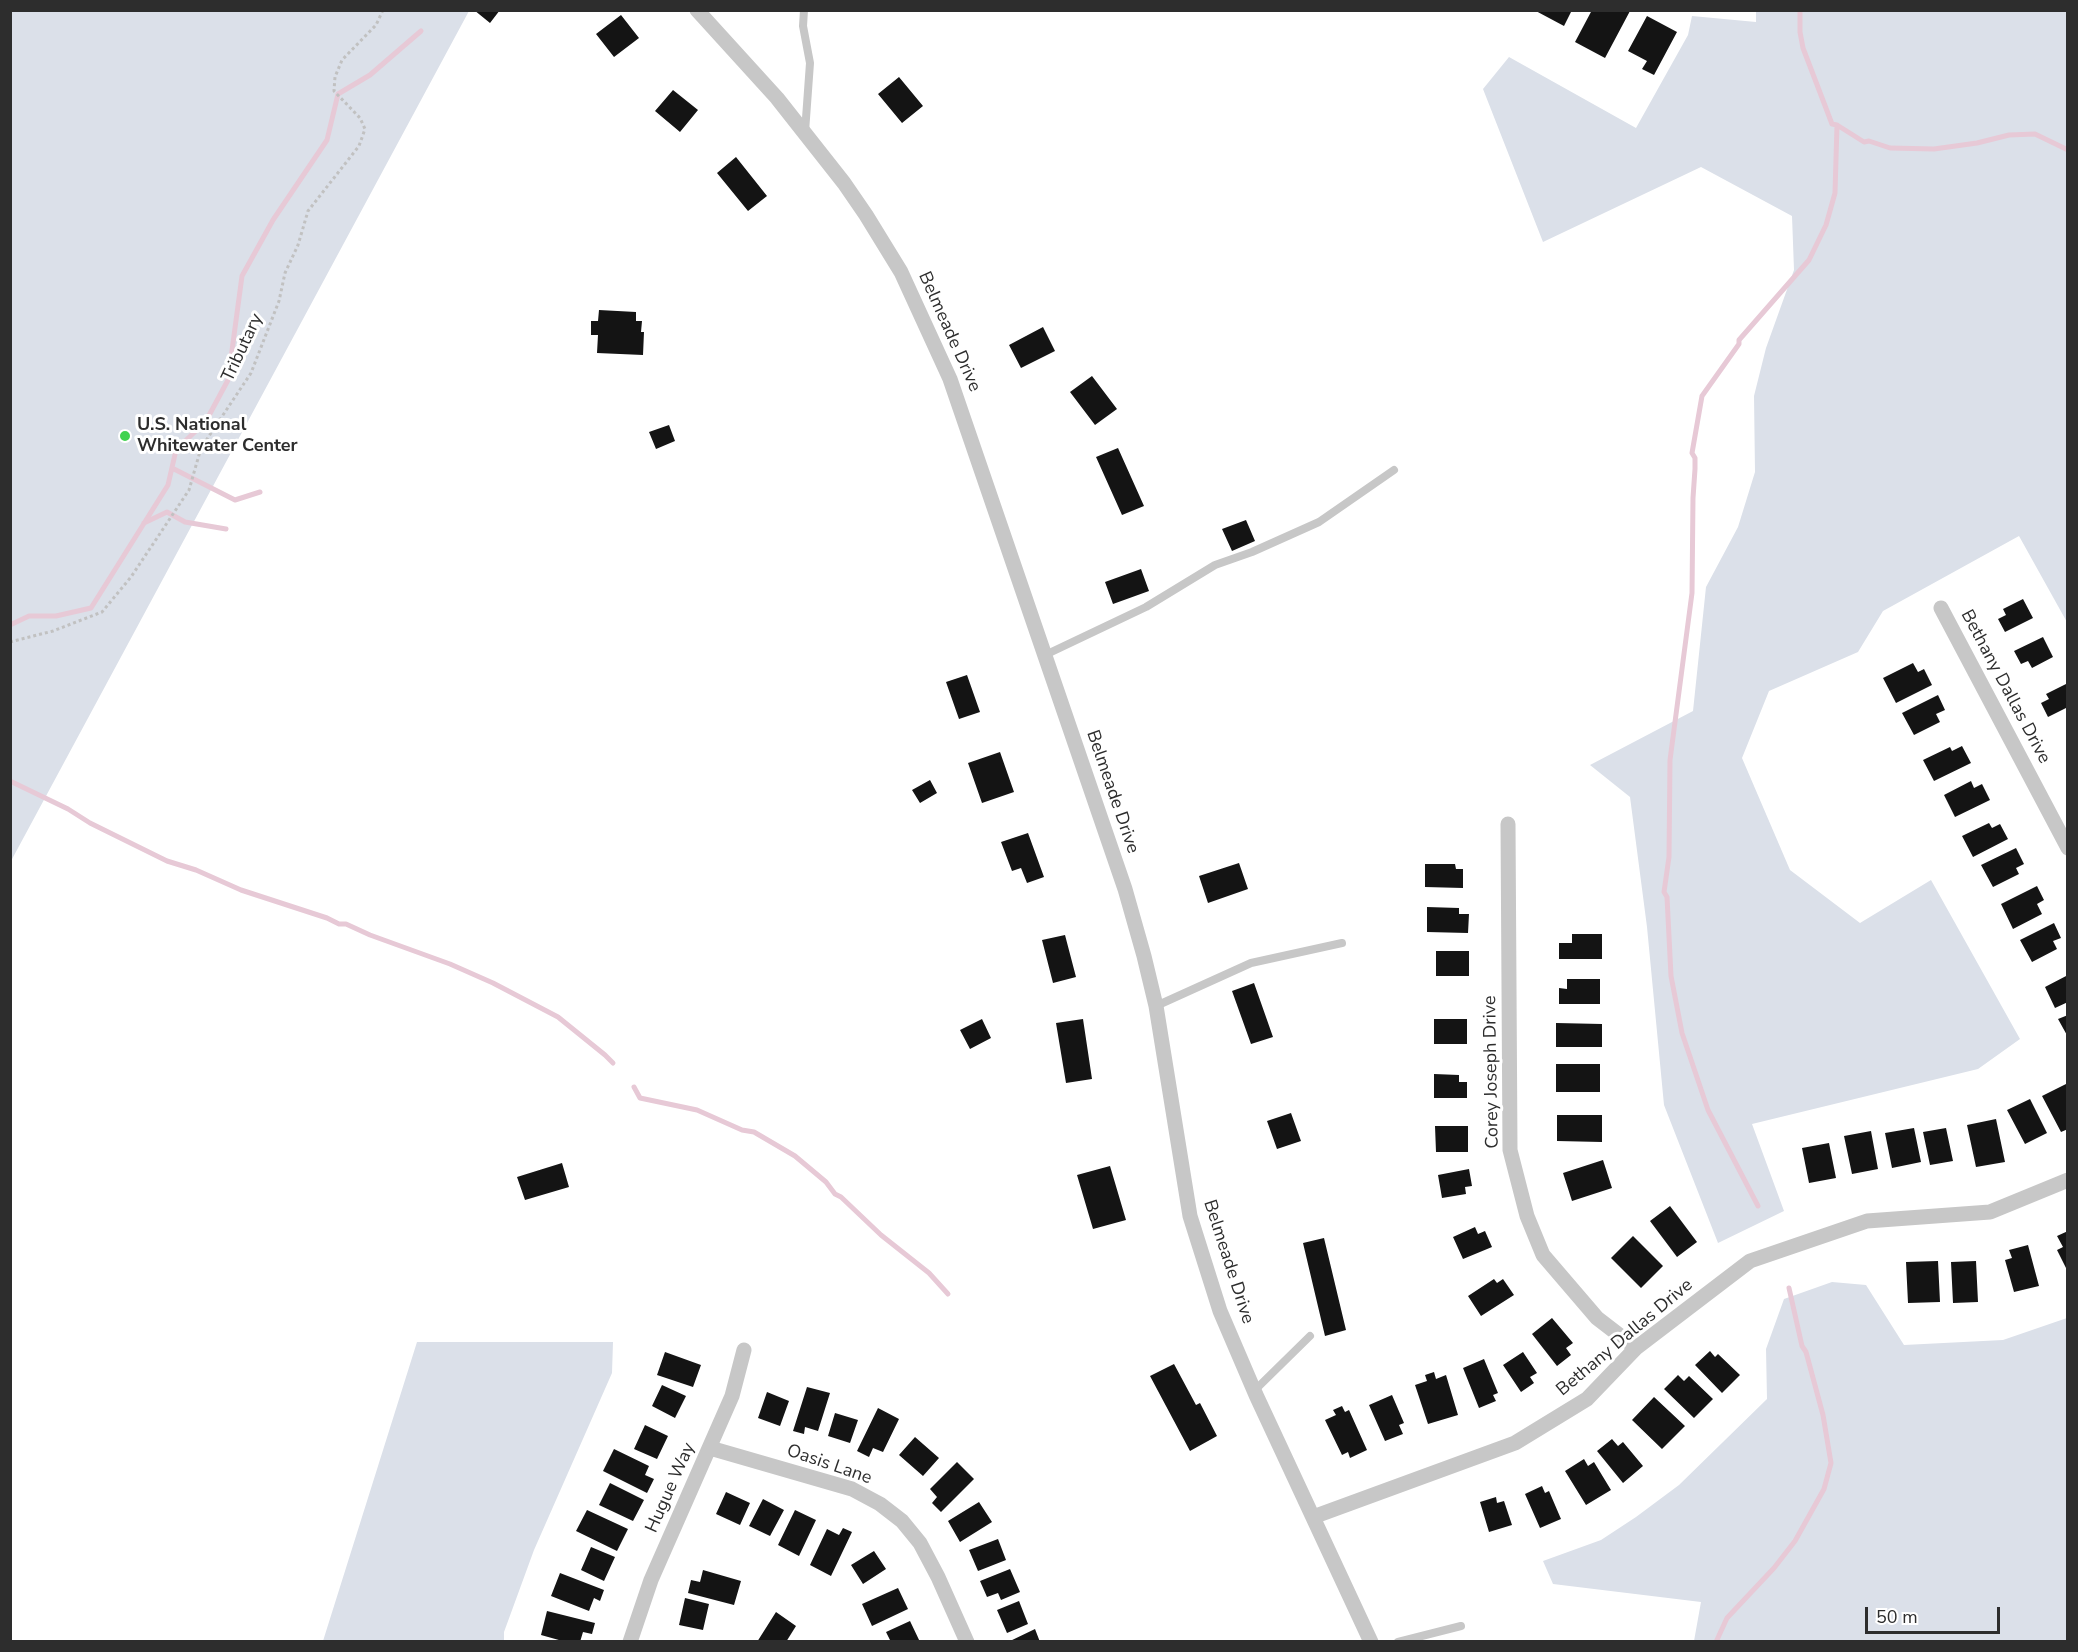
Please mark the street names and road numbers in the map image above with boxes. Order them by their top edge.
street label: Belmeade Drive [913,269,985,395]
street label: Tributary [218,310,268,386]
street label: Bethany Dallas Drive [1955,606,2055,768]
street label: Belmeade Drive [1081,728,1143,856]
street label: Corey Joseph Drive [1480,995,1504,1149]
street label: Belmeade Drive [1198,1197,1258,1327]
street label: Bethany Dallas Drive [1553,1275,1697,1401]
street label: Hugue Way [642,1440,700,1536]
street label: Oasis Lane [784,1440,874,1490]

